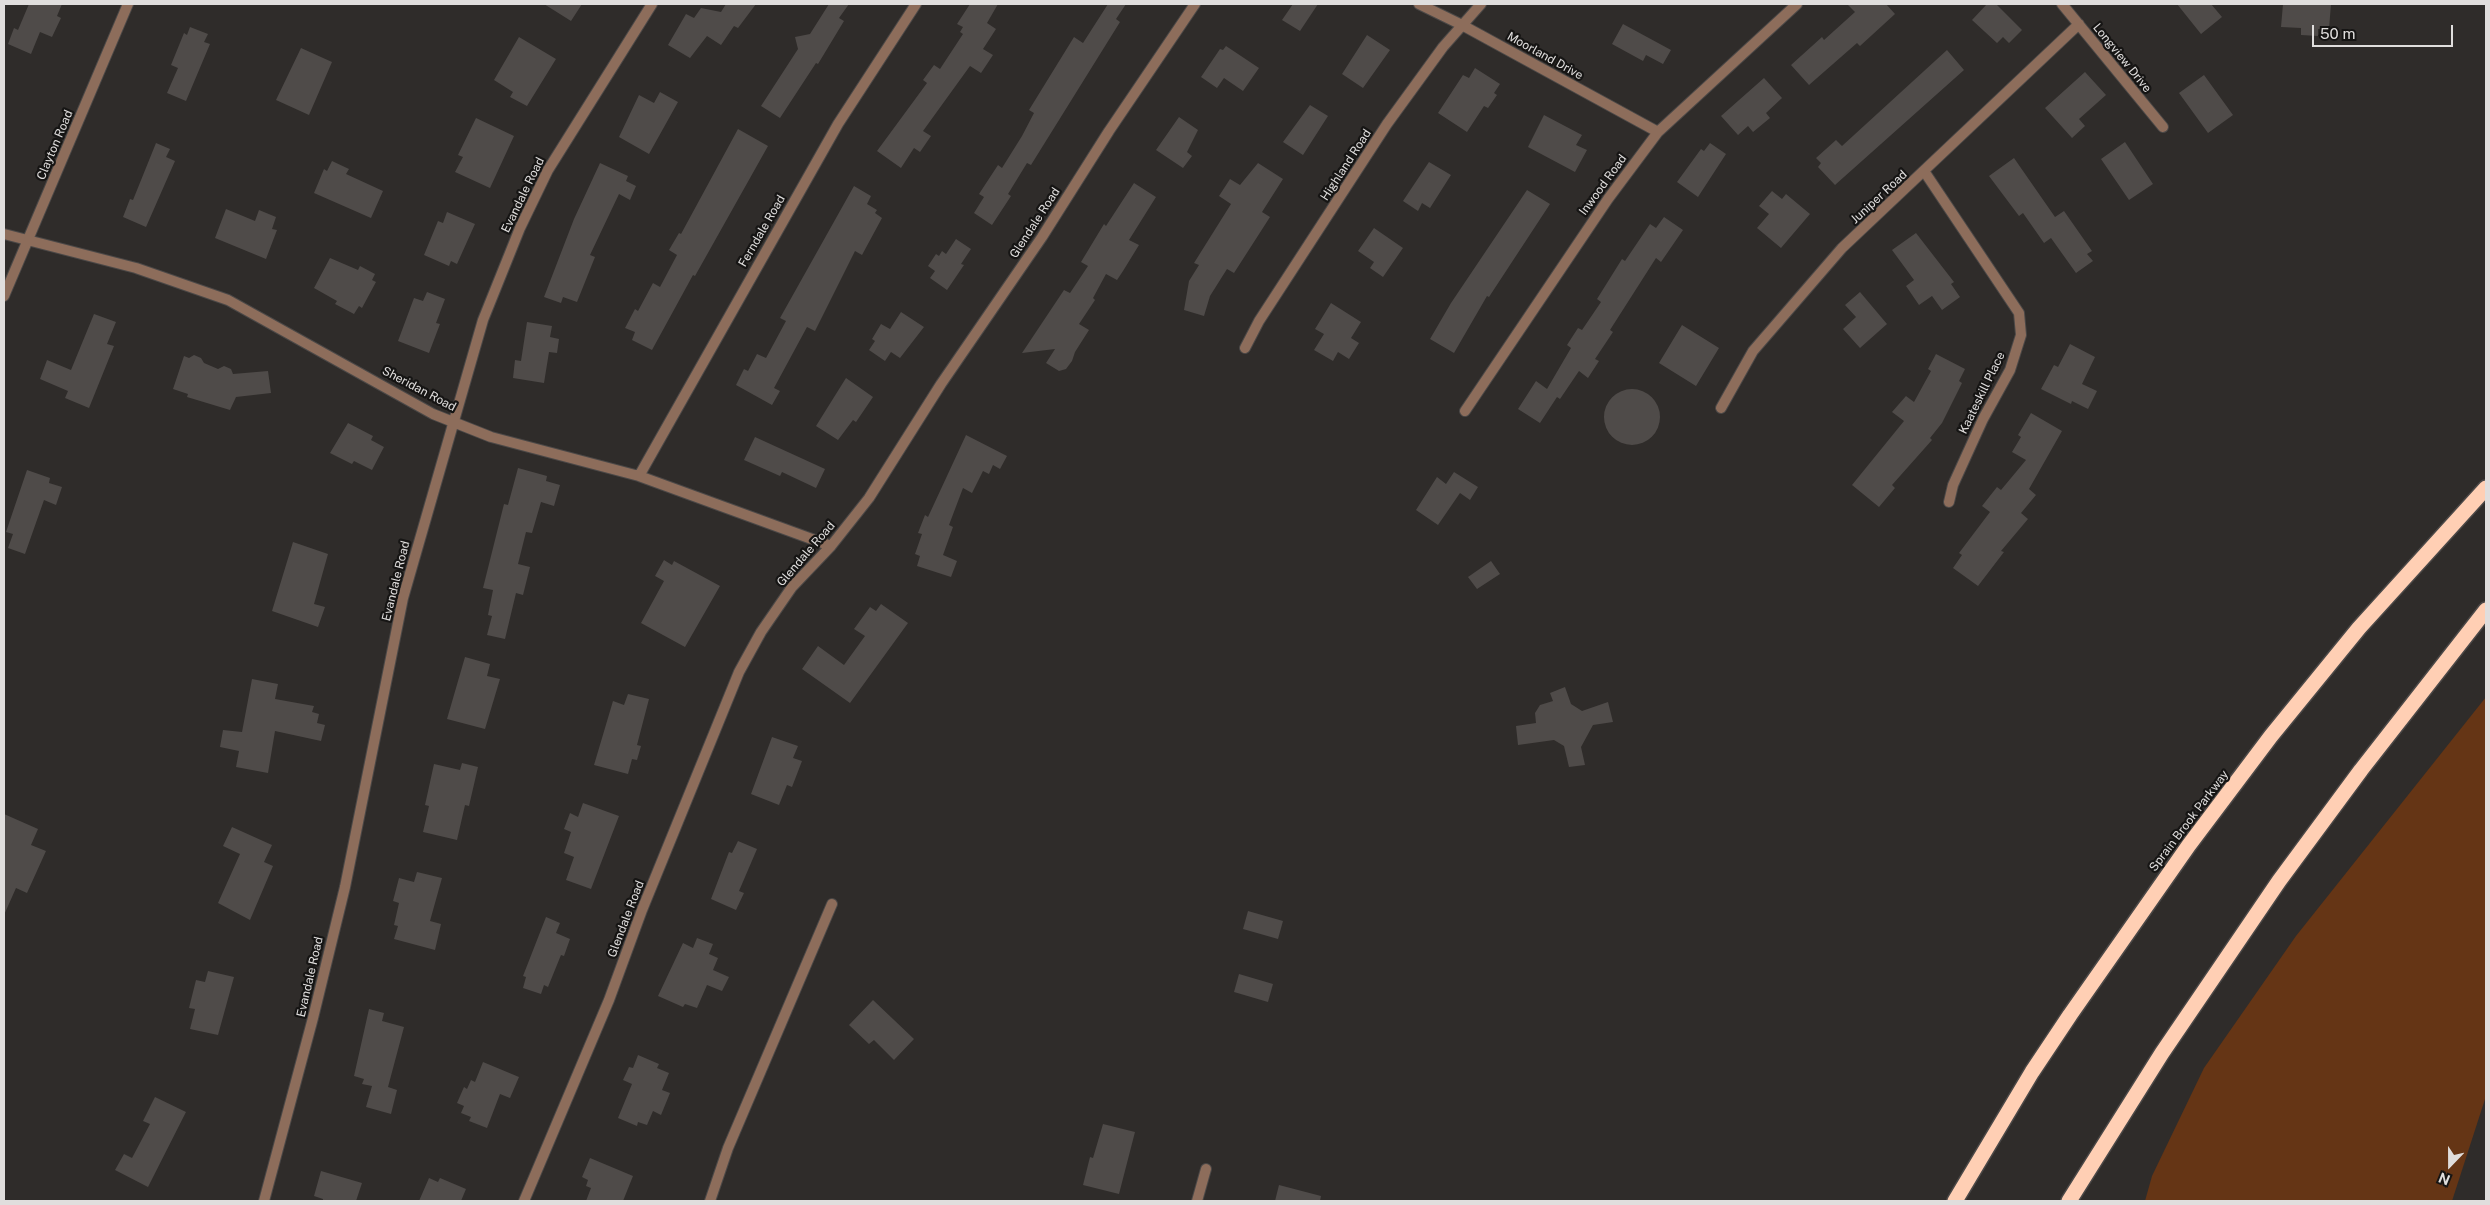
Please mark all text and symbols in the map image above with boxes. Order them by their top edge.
scale bar [2315,15,2456,47]
street label: Longview Drive [2090,21,2154,95]
text: 50 m [2320,25,2355,42]
street label: Moorland Drive [1504,29,1586,83]
street label: Clayton Road [34,108,76,182]
street label: Highland Road [1318,127,1374,203]
street label: Inwood Road [1576,152,1630,218]
street label: Evandale Road [499,155,547,235]
street label: Juniper Road [1848,167,1910,227]
street label: Glendale Road [1007,185,1063,261]
street label: Ferndale Road [736,192,788,270]
street label: Kaateskill Place [1956,350,2008,436]
street label: Sheridan Road [380,364,458,414]
street label: Glendale Road [774,519,838,589]
street label: Evandale Road [379,539,413,623]
street label: Sprain Brook Parkway [2146,768,2232,874]
street label: Glendale Road [605,879,647,959]
street label: Evandale Road [294,935,326,1019]
north arrow [2425,1140,2475,1190]
text: N [2436,1169,2452,1188]

